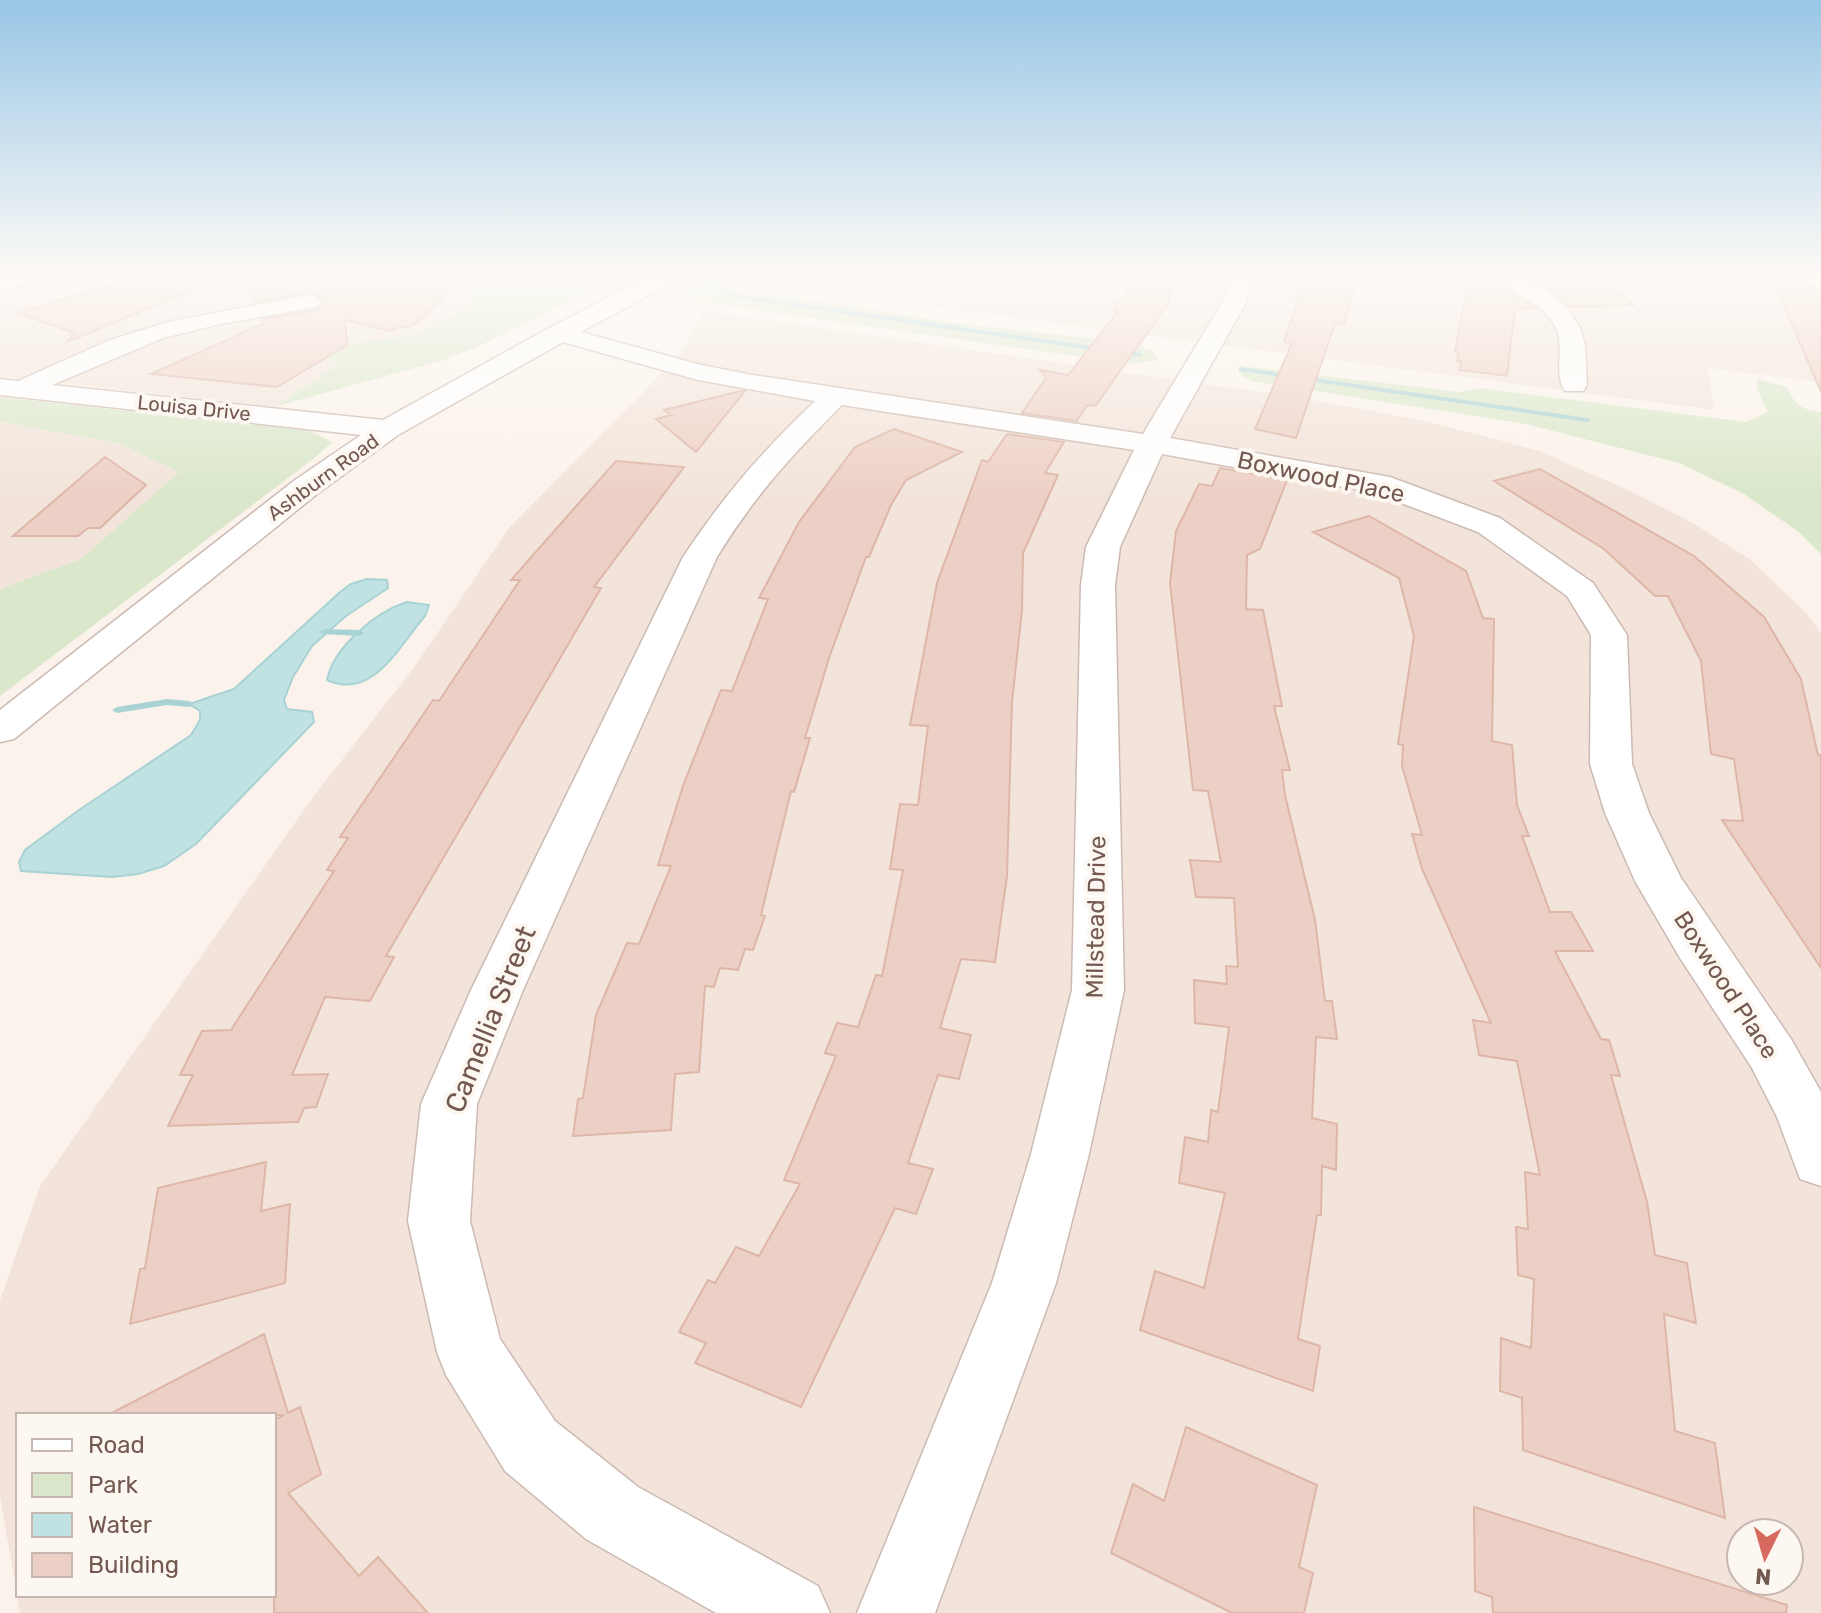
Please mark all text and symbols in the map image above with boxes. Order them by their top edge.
street label: Louisa Drive [136,390,252,426]
street label: Ashburn Road [263,429,383,525]
street label: Boxwood Place [1235,446,1407,508]
street label: Millstead Drive [1081,835,1111,999]
street label: Boxwood Place [1668,906,1784,1064]
street label: Camellia Street [438,921,543,1117]
legend [16,1413,276,1597]
text: Road [88,1431,145,1459]
text: Park [88,1471,139,1499]
text: Water [88,1511,152,1539]
north arrow [1725,1517,1805,1597]
text: Building [88,1551,179,1579]
text: N [1754,1562,1772,1591]

